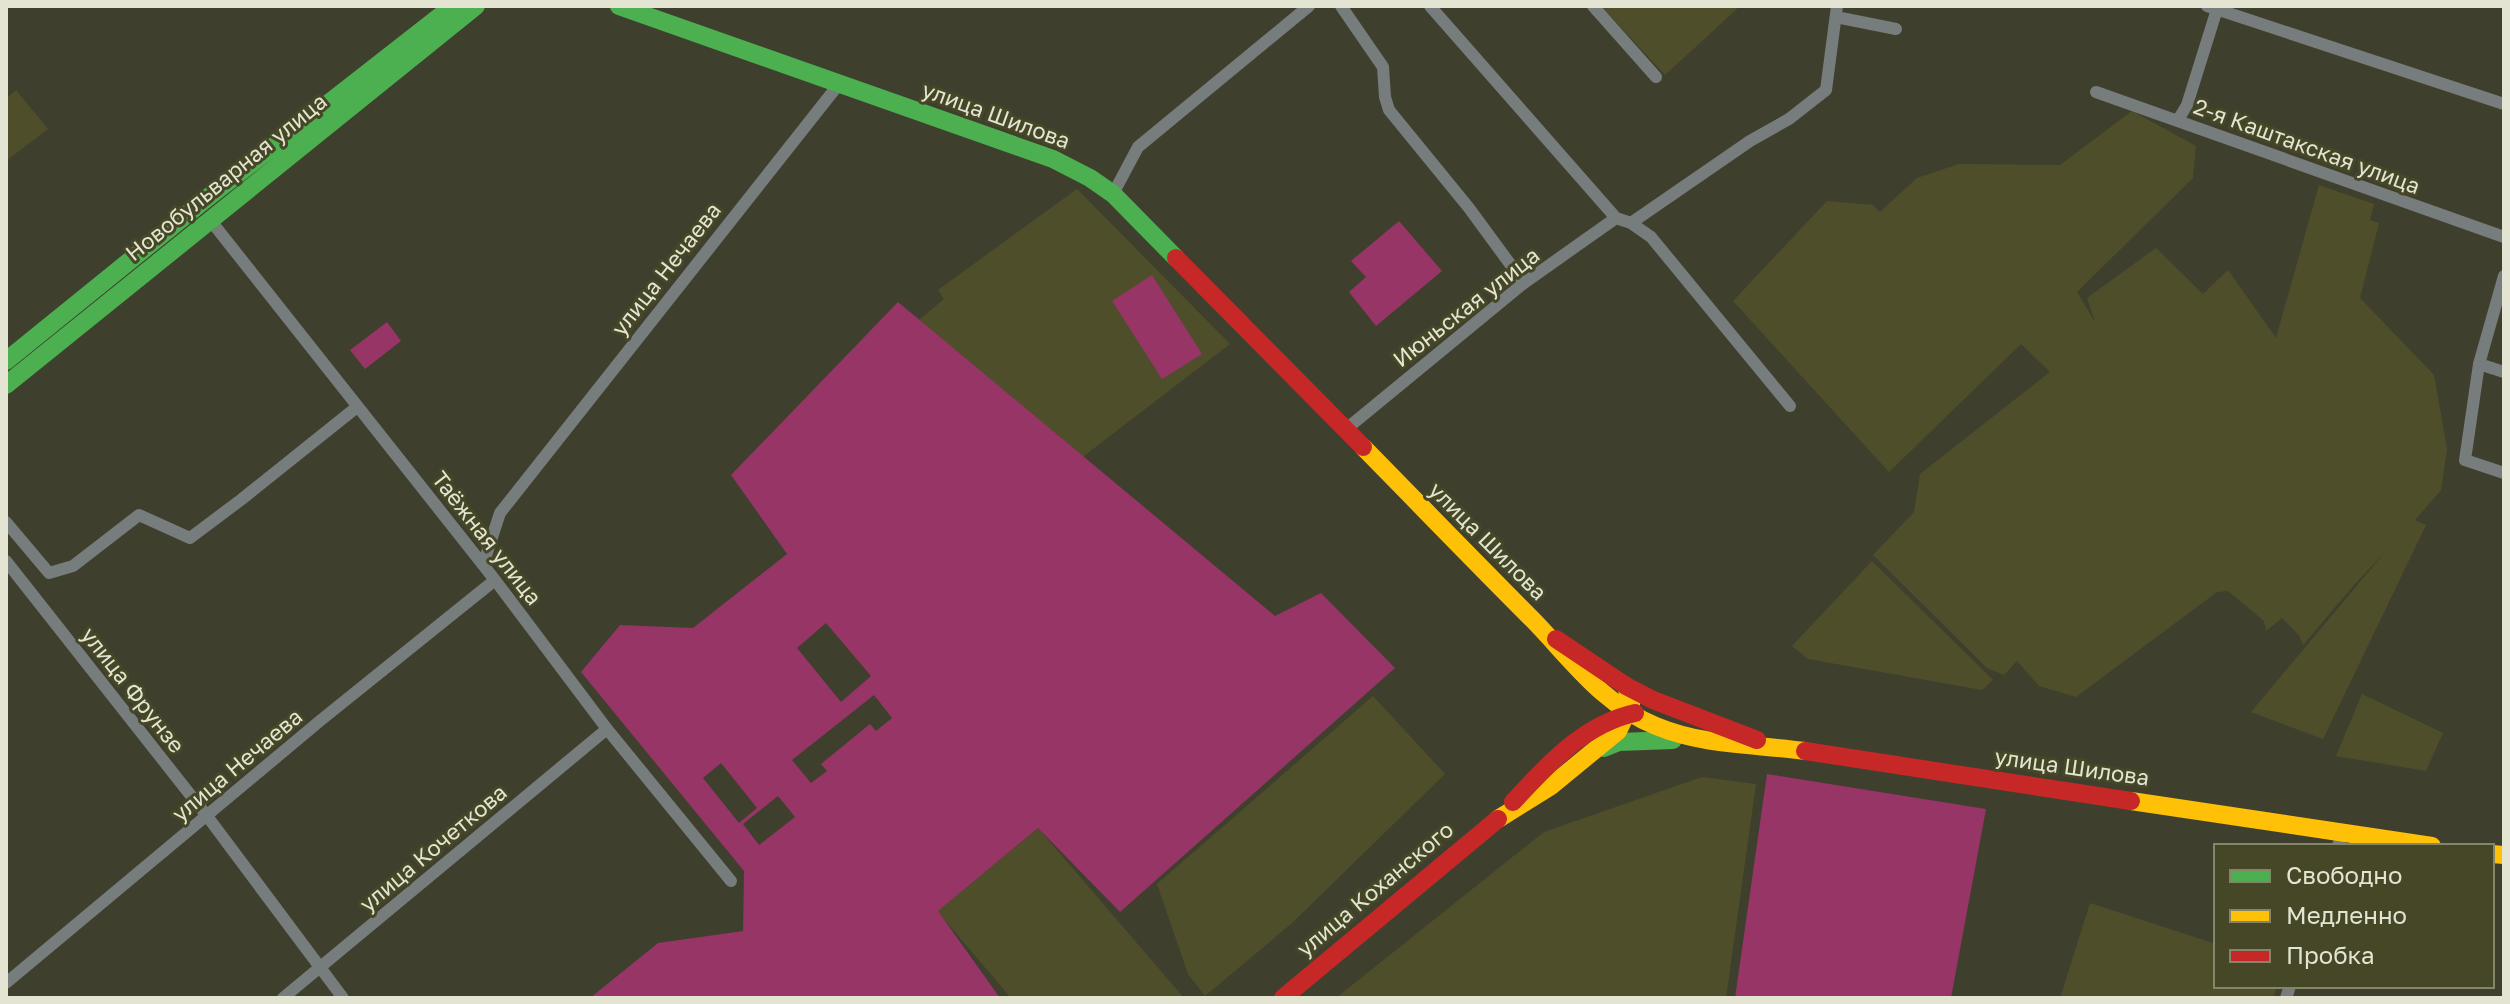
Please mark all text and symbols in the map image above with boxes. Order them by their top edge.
street label: улица Шилова [918,75,1074,154]
street label: Новобульварная улица [120,87,332,266]
street label: 2-я Каштакская улица [2190,92,2424,199]
street label: улица Нечаева [605,197,726,341]
street label: Июньская улица [1387,241,1544,372]
street label: Таёжная улица [427,465,548,610]
street label: улица Шилова [1424,476,1553,605]
street label: улица Фрунзе [76,621,191,758]
street label: улица Нечаева [166,702,307,827]
street label: улица Шилова [1993,742,2151,791]
street label: улица Кочеткова [354,778,512,917]
street label: улица Коханского [1291,815,1458,962]
legend [2214,844,2494,988]
text: Свободно [2286,860,2402,889]
text: Медленно [2286,900,2407,929]
text: Пробка [2286,940,2375,969]

